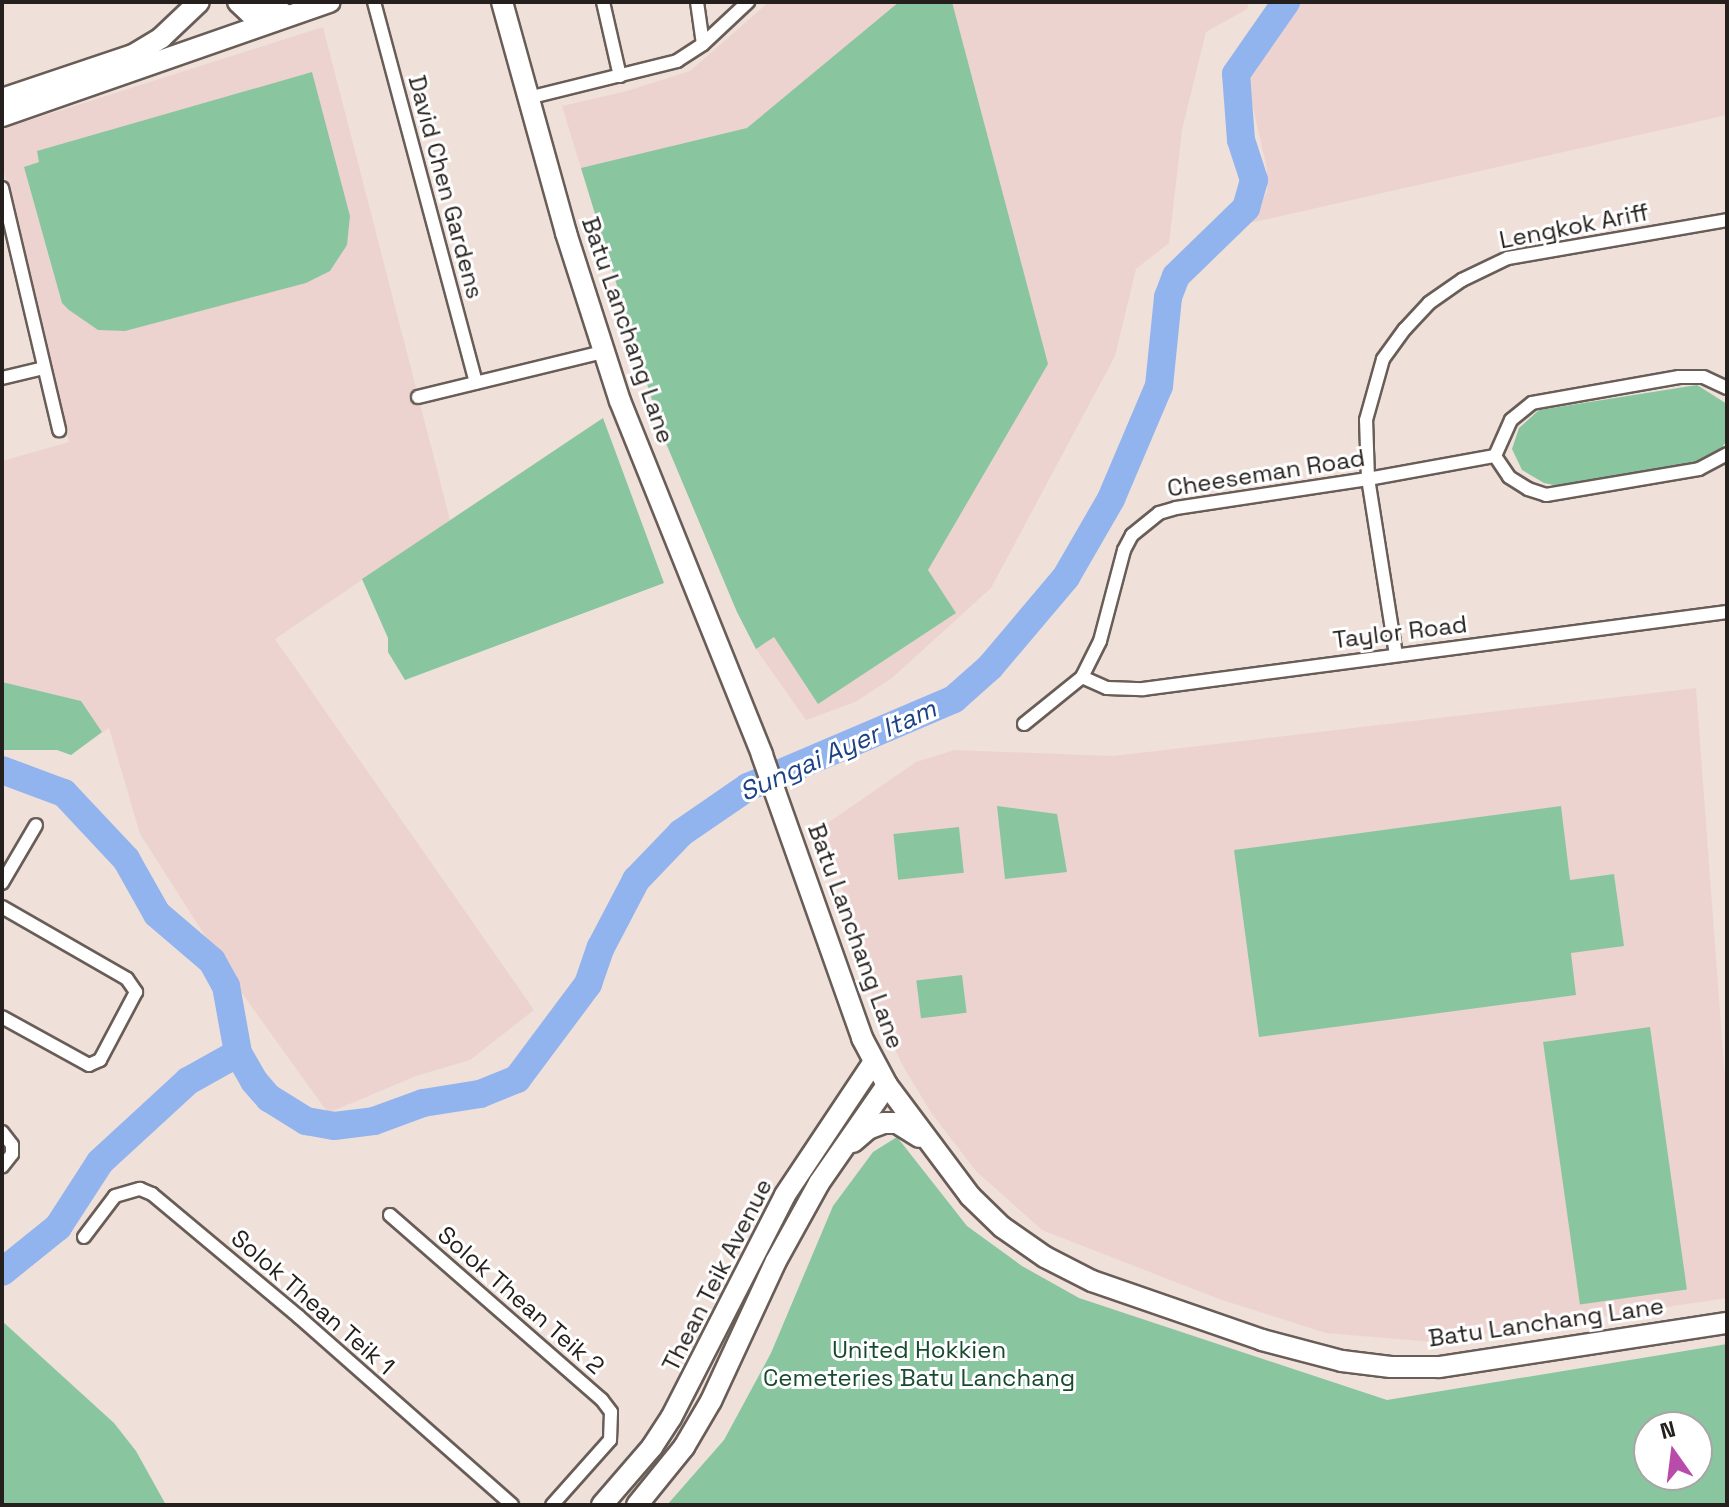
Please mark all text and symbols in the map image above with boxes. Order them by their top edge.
street label: David Chen Gardens [402,72,490,302]
street label: Lengkok Ariff [1497,197,1651,255]
street label: Batu Lanchang Lane [576,213,680,447]
street label: Cheeseman Road [1165,443,1367,503]
street label: Taylor Road [1331,609,1469,655]
water label: Sungai Ayer Itam [735,694,941,808]
street label: Batu Lanchang Lane [802,820,910,1052]
street label: Thean Teik Avenue [656,1173,778,1377]
street label: Solok Thean Teik 2 [431,1219,611,1381]
street label: Solok Thean Teik 1 [225,1223,401,1381]
street label: Batu Lanchang Lane [1426,1291,1666,1353]
park label: United Hokkien Cemeteries Batu Lanchang [763,1336,1075,1392]
north arrow [1633,1411,1713,1491]
text: N [1657,1414,1678,1445]

